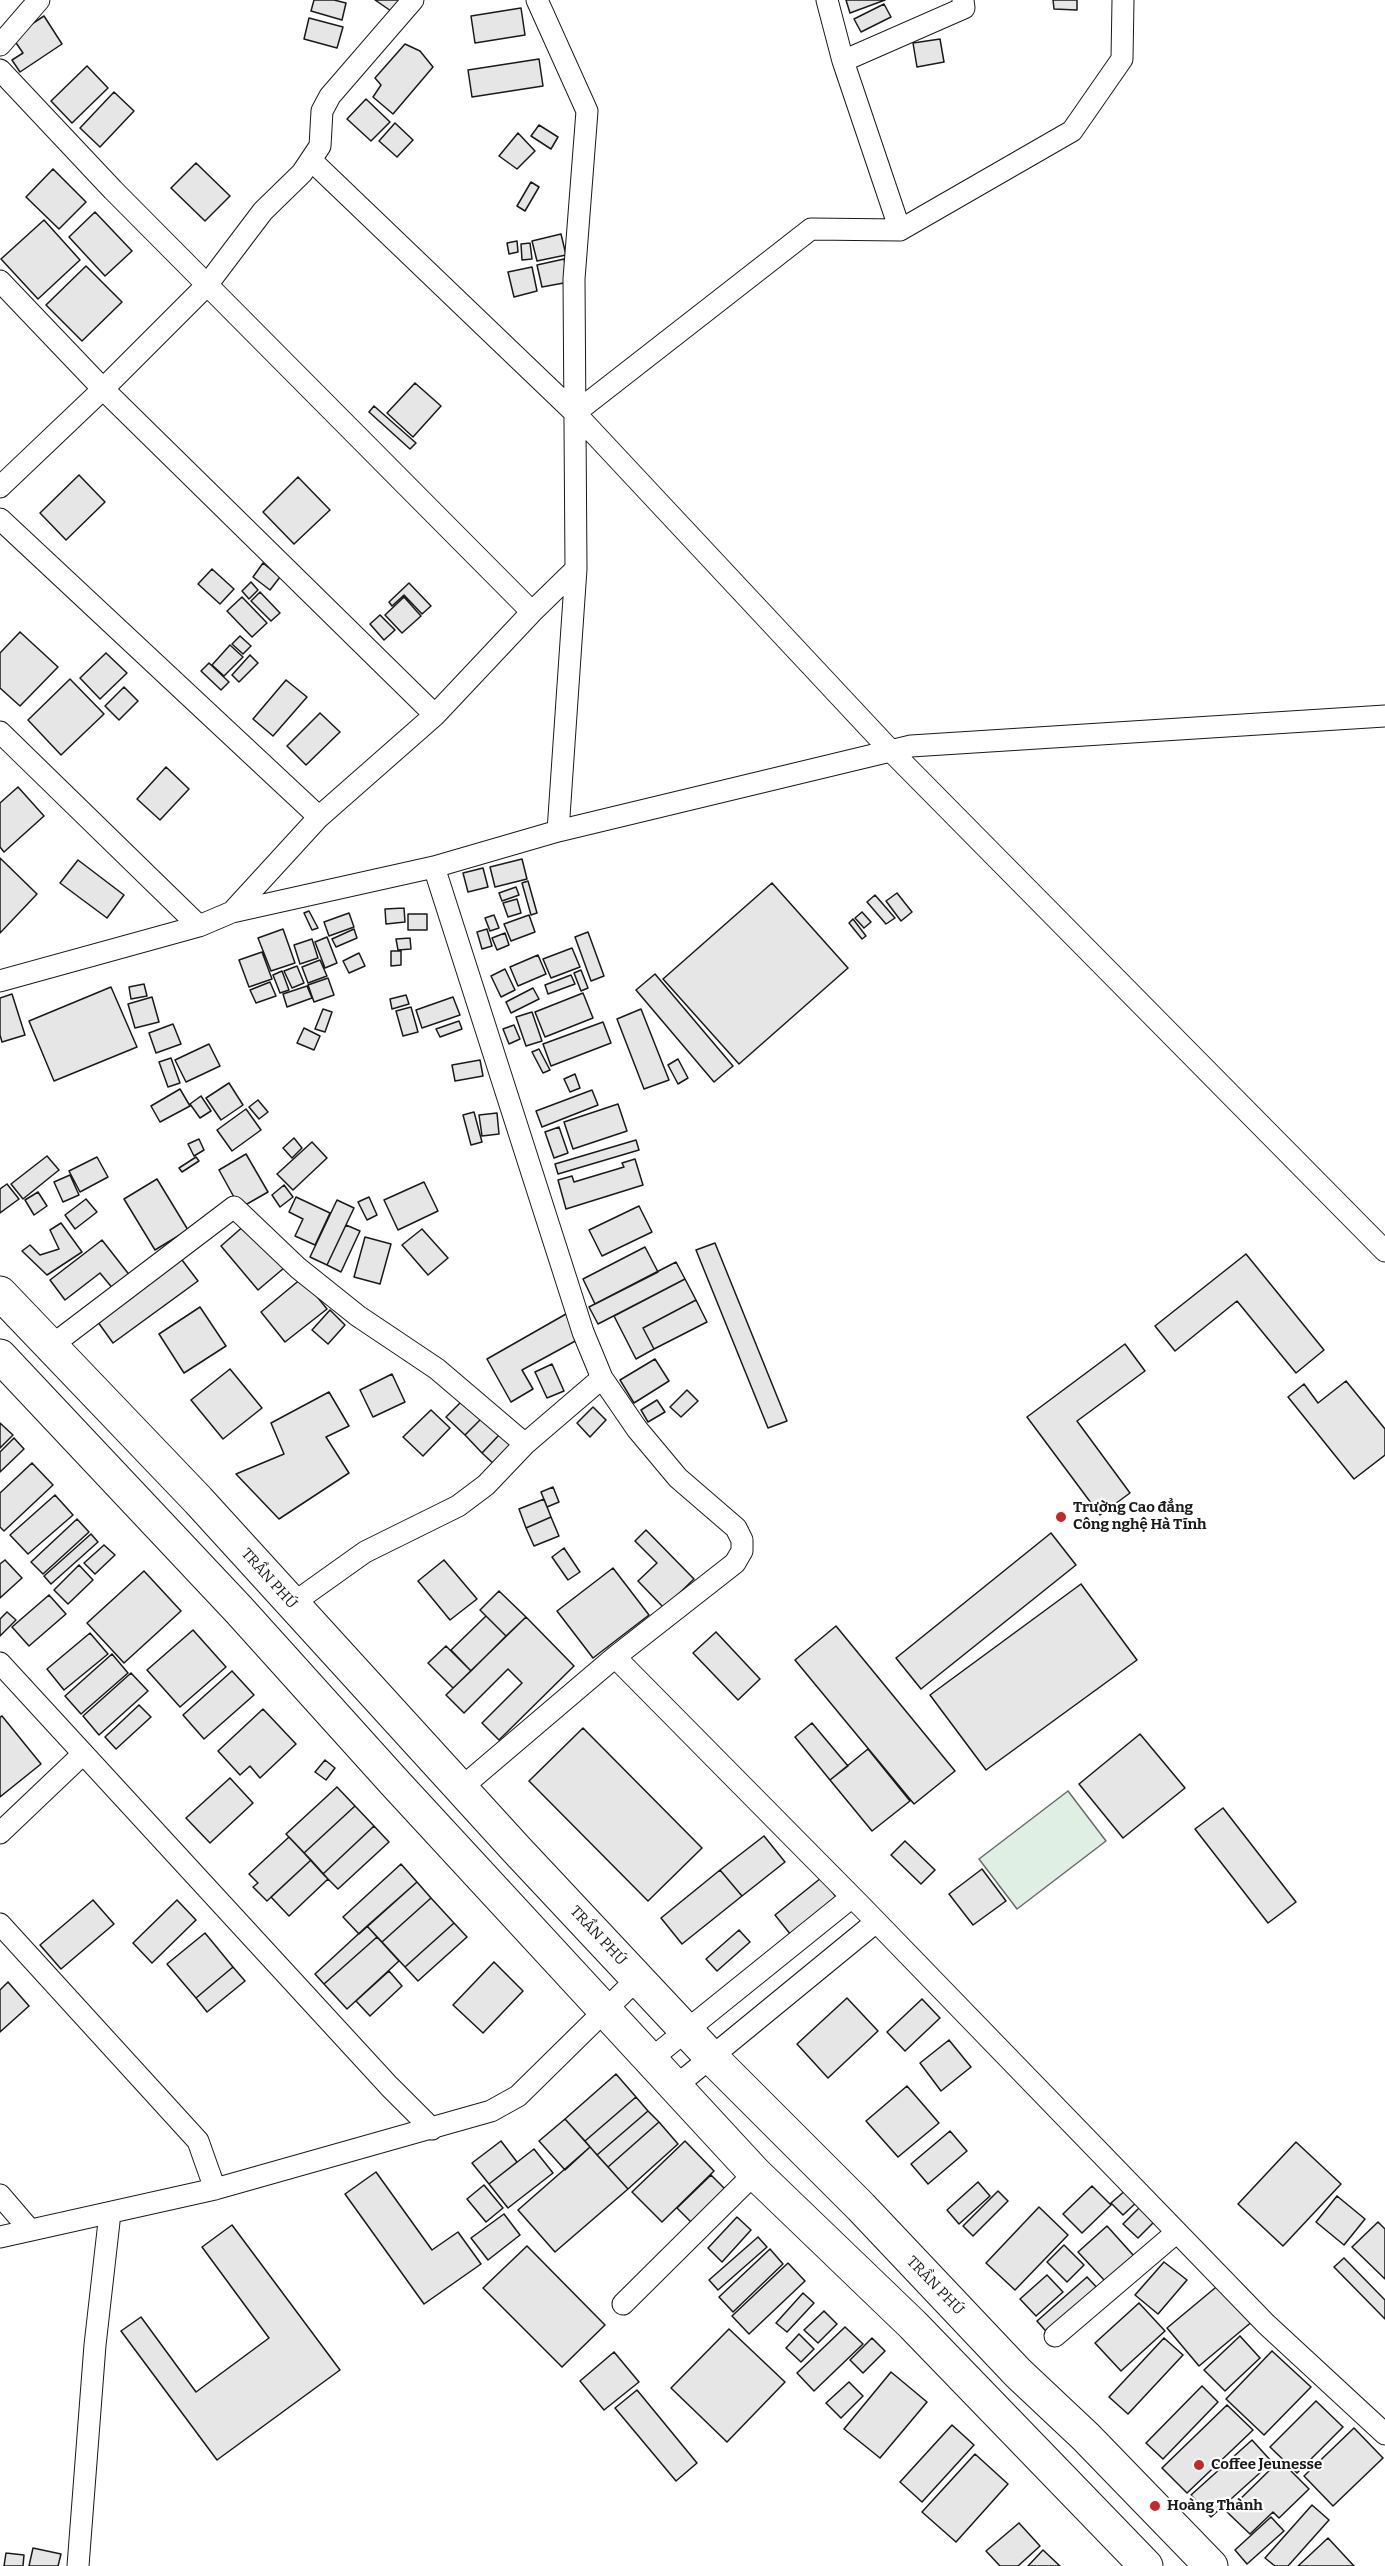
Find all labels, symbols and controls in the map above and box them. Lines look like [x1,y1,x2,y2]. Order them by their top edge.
place label: Trường Cao đẳng Công nghệ Hà Tĩnh [1073,1499,1207,1534]
marker: Trường Cao đẳng Công nghệ Hà Tĩnh [1054,1510,1068,1524]
street label: TRẦN PHÚ [237,1545,301,1613]
street label: TRẦN PHÚ [566,1903,630,1969]
street label: TRẦN PHÚ [903,2253,967,2319]
place label: Coffee Jeunesse [1211,2456,1322,2474]
marker: Coffee Jeunesse [1192,2458,1206,2472]
place label: Hoàng Thành [1167,2497,1263,2515]
marker: Hoàng Thành [1148,2499,1162,2513]

